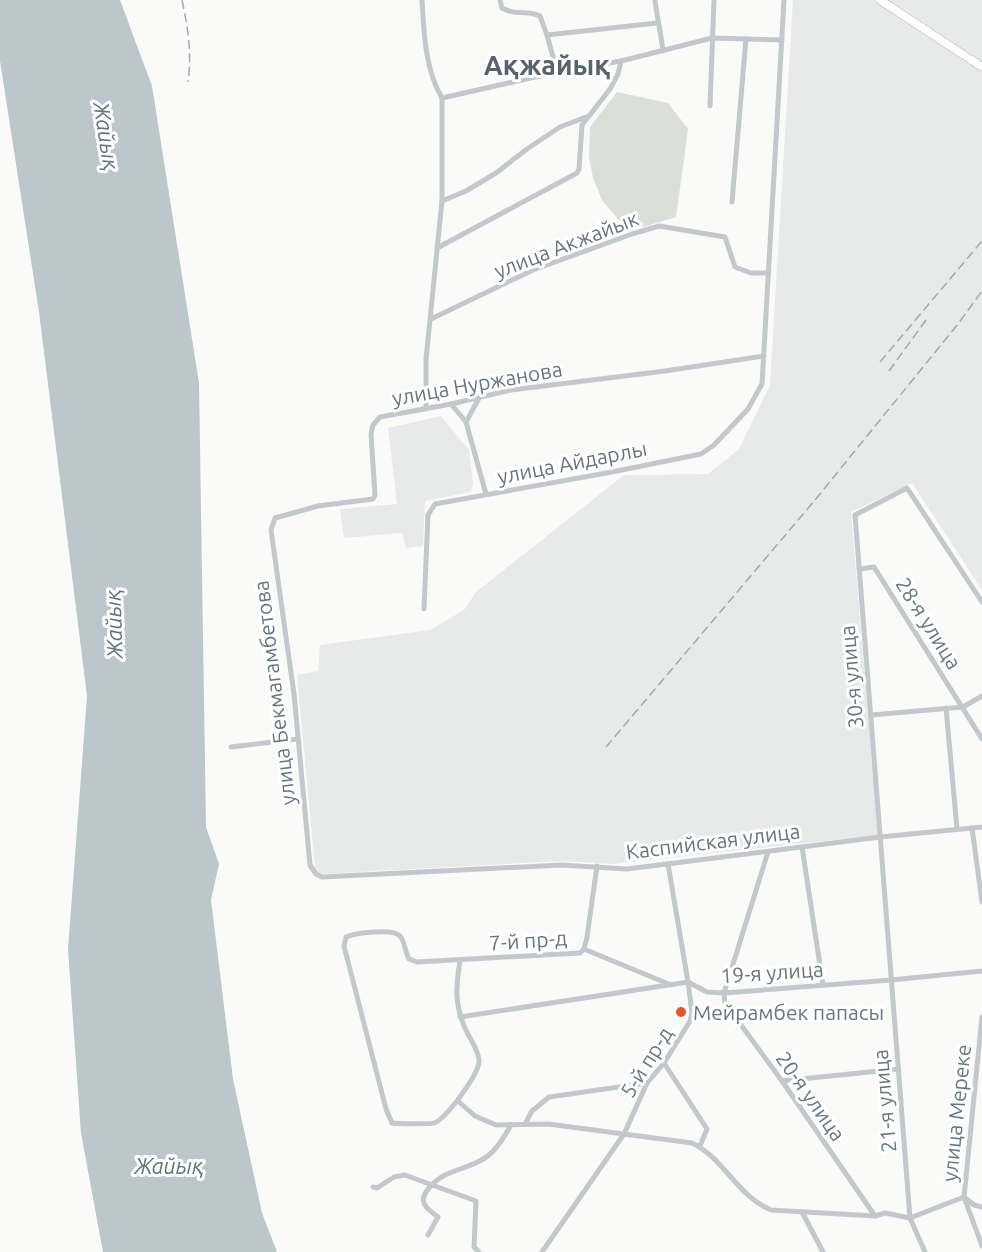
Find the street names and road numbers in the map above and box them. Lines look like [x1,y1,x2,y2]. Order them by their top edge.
street label: улица Акжайык [491,205,642,283]
street label: улица Нуржанова [390,356,564,410]
street label: улица Айдарлы [495,436,649,488]
street label: 28-я улица [891,573,967,673]
street label: улица Бекмагамбетова [248,579,300,807]
street label: 30-я улица [835,624,867,730]
street label: Каспийская улица [625,818,801,864]
street label: 7-й пр-д [488,925,568,955]
street label: 19-я улица [720,956,824,988]
street label: 5-й пр-д [615,1022,677,1102]
street label: улица Мереке [937,1043,975,1183]
street label: 20-я улица [772,1047,850,1145]
street label: 21-я улица [868,1048,900,1154]

